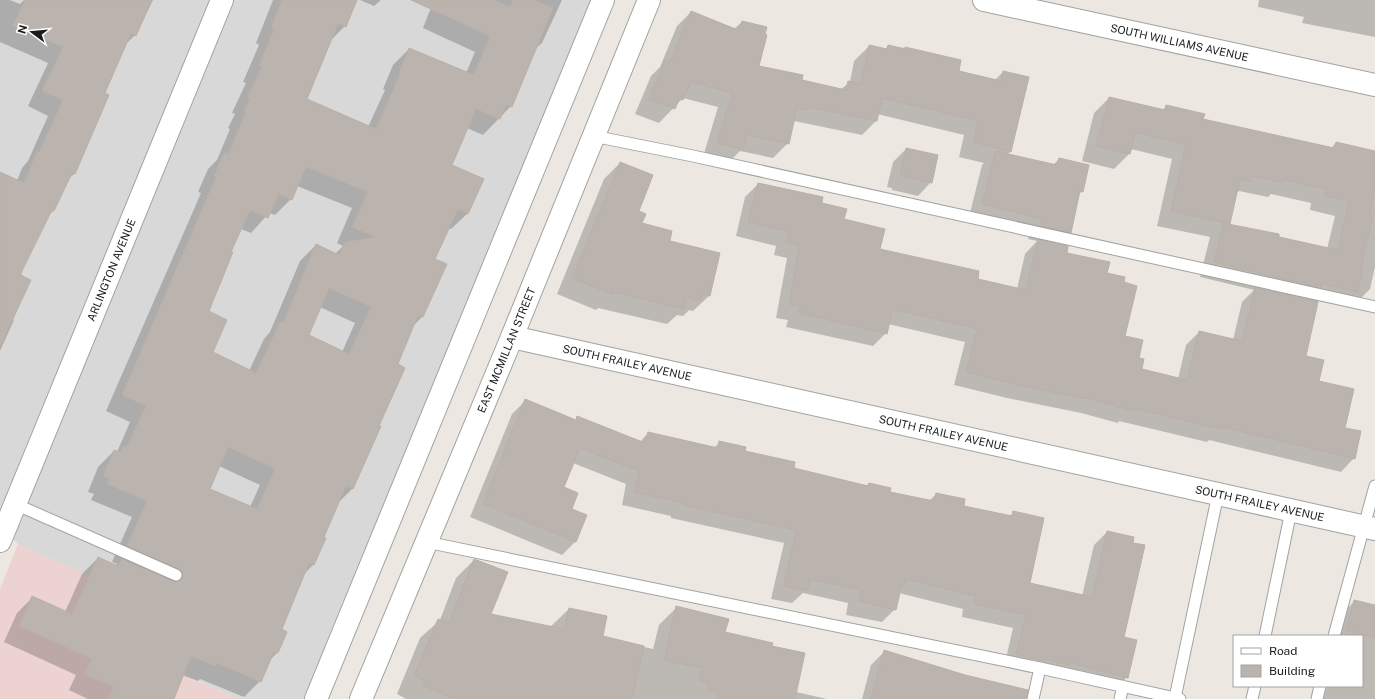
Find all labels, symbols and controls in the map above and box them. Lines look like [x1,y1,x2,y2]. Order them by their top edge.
north arrow [12,12,52,52]
street label: SOUTH WILLIAMS AVENUE [1109,22,1250,63]
text: N [15,23,29,35]
street label: ARLINGTON AVENUE [85,217,138,323]
street label: EAST MCMILLAN STREET [475,285,538,414]
street label: SOUTH FRAILEY AVENUE [562,342,693,383]
street label: SOUTH FRAILEY AVENUE [878,413,1009,453]
street label: SOUTH FRAILEY AVENUE [1194,483,1326,524]
legend [1233,635,1363,687]
text: Road [1269,644,1297,658]
text: Building [1269,664,1315,678]

